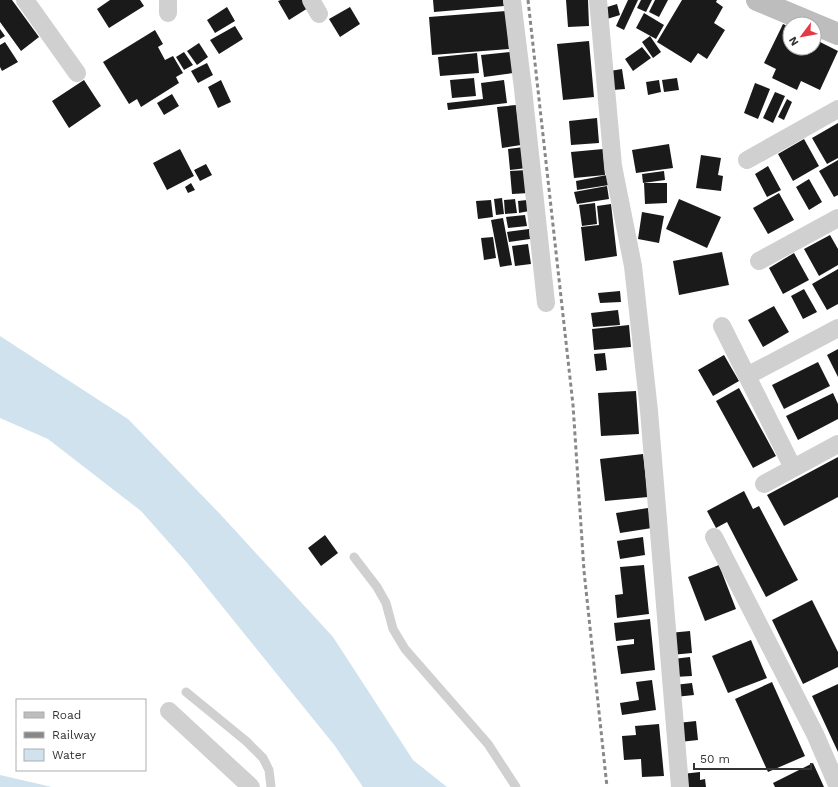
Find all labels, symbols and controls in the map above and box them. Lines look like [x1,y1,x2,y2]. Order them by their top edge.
north arrow [782,16,822,56]
text: N [786,34,802,48]
legend [16,699,146,771]
text: Road [52,708,81,722]
text: Railway [52,728,97,742]
scale bar [694,745,811,771]
text: Water [52,748,87,762]
text: 50 m [700,752,730,766]

